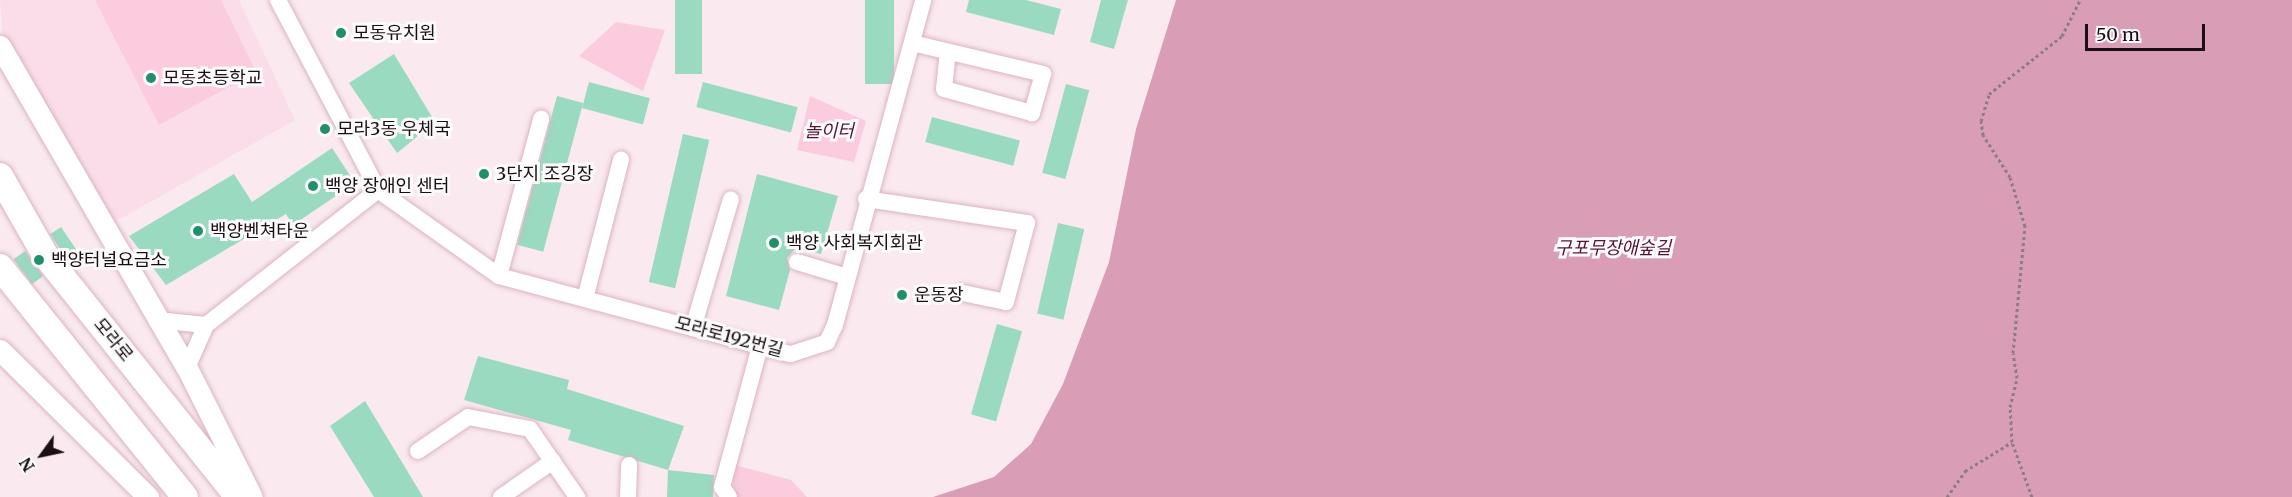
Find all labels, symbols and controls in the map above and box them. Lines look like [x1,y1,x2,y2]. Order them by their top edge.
scale bar [2088,12,2208,50]
place label: 모동유치원 [353,22,436,44]
text: 50 m [2096,23,2140,46]
marker: 모동유치원 [334,26,348,40]
place label: 모동초등학교 [163,67,262,89]
marker: 모동초등학교 [144,71,158,85]
place label: 모라3동 우체국 [337,118,451,140]
park label: 놀이터 [804,120,854,142]
marker: 모라3동 우체국 [318,122,332,136]
place label: 3단지 조깅장 [496,163,593,185]
marker: 3단지 조깅장 [477,167,491,181]
place label: 백양 장애인 센터 [325,175,449,197]
marker: 백양 장애인 센터 [306,179,320,193]
place label: 백양벤쳐타운 [210,220,309,242]
marker: 백양벤쳐타운 [191,224,205,238]
place label: 백양 사회복지회관 [786,232,923,254]
marker: 백양 사회복지회관 [767,236,781,250]
park label: 구포무장애숲길 [1555,237,1671,259]
place label: 백양터널요금소 [51,249,167,271]
marker: 백양터널요금소 [32,253,46,267]
place label: 운동장 [914,284,964,306]
marker: 운동장 [895,288,909,302]
street label: 모라로192번길 [673,312,785,362]
street label: 모라로 [89,314,137,366]
north arrow [12,425,72,485]
text: N [15,454,39,476]

